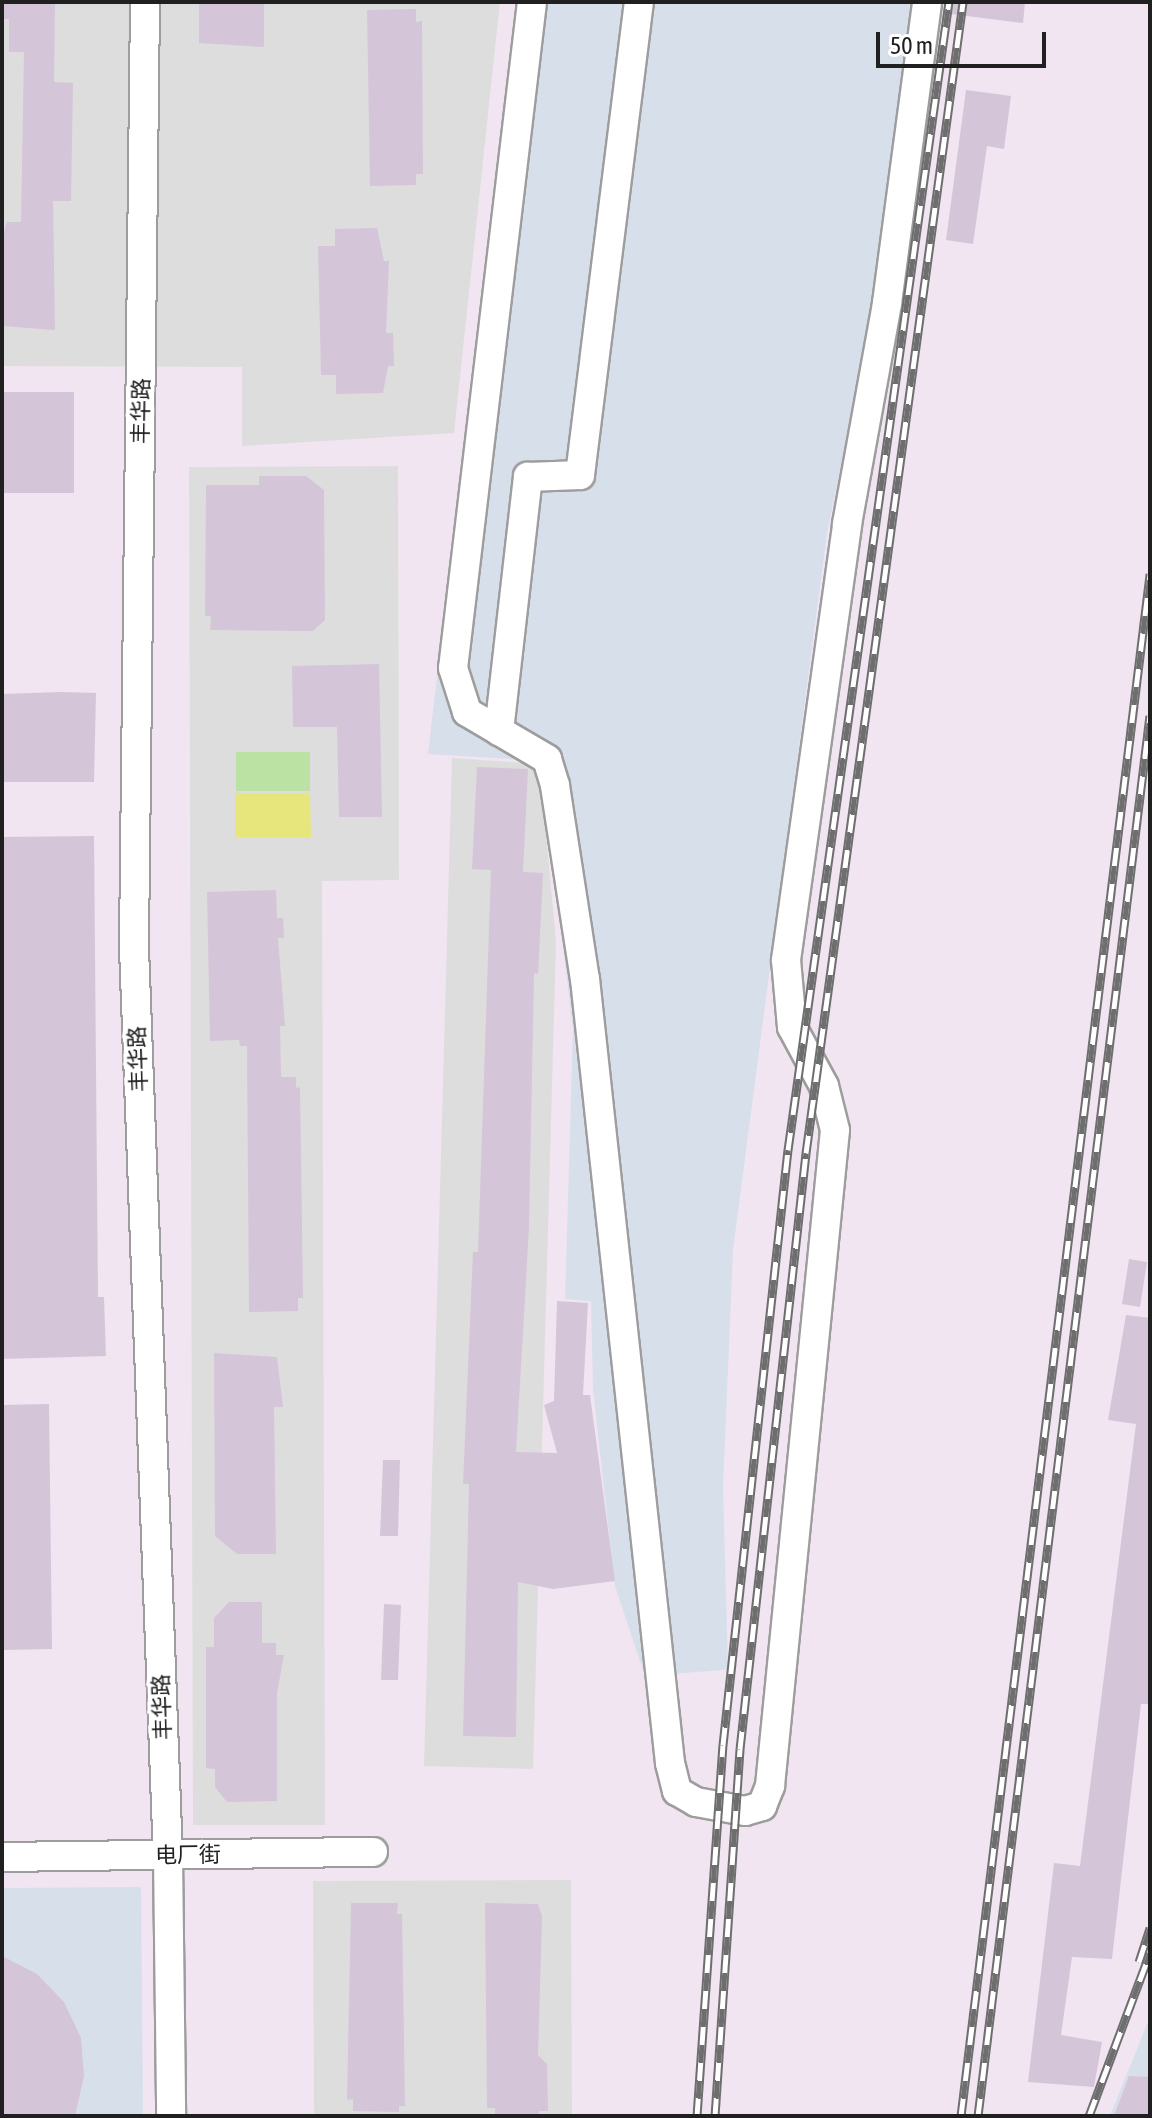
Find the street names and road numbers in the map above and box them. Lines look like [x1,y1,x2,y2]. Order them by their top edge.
street label: 丰华路 [127,378,155,444]
street label: 丰华路 [124,1026,152,1092]
street label: 丰华路 [148,1674,176,1740]
street label: 电厂街 [155,1841,221,1869]

